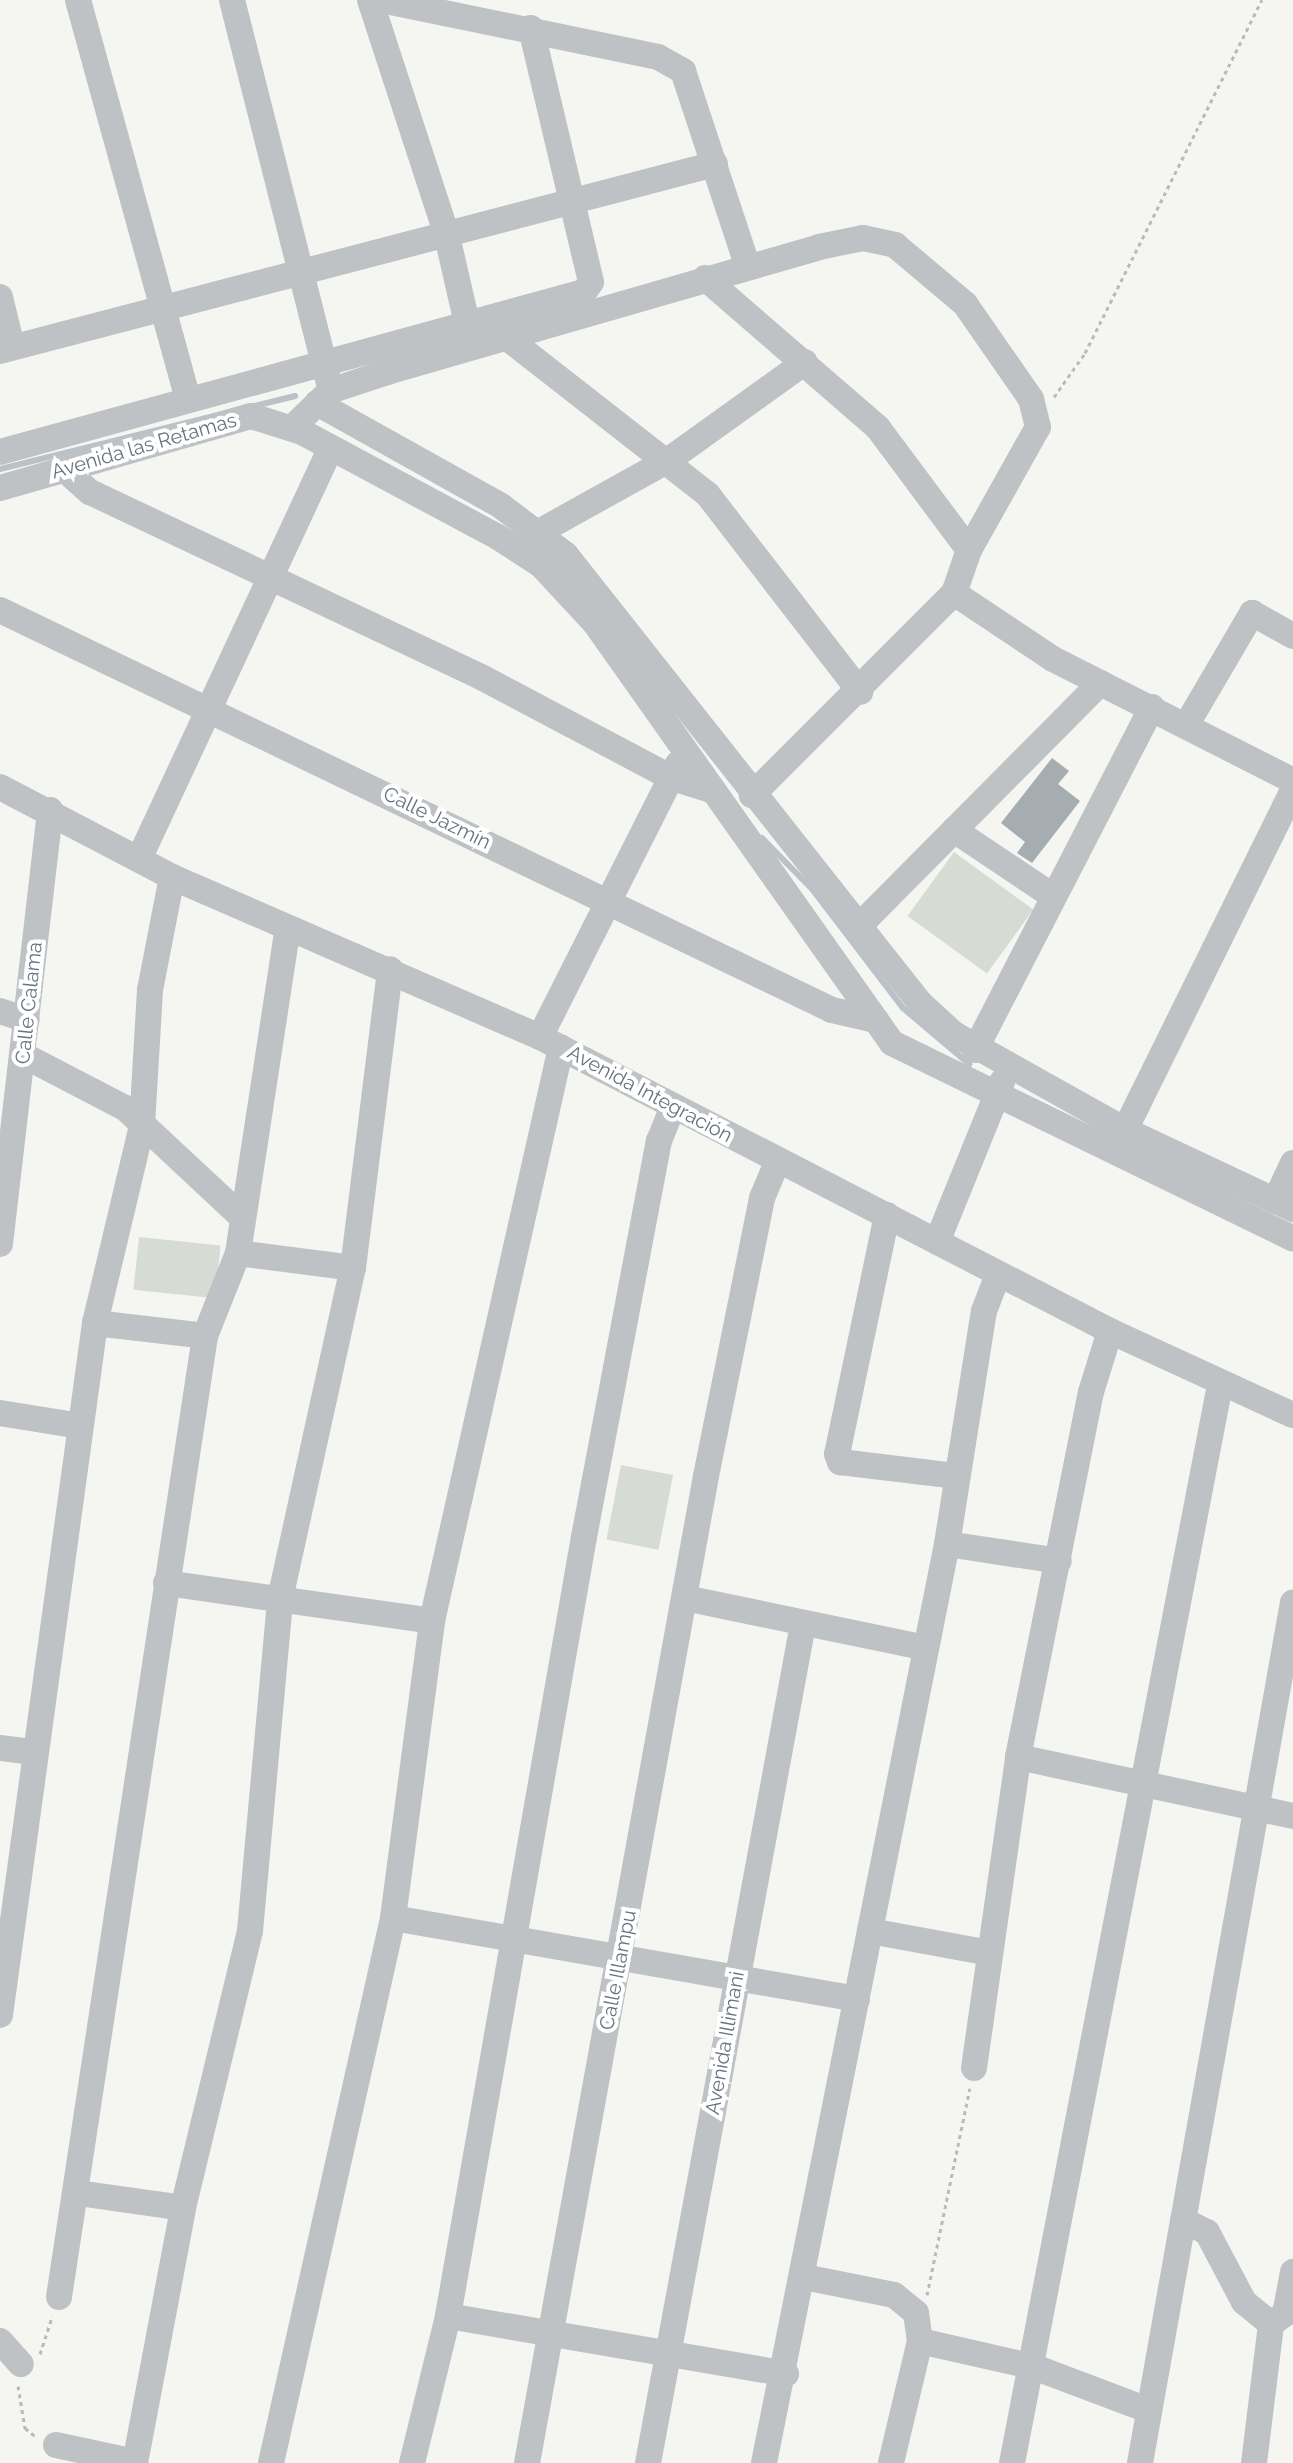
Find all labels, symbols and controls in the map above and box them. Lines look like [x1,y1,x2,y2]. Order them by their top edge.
street label: Avenida las Retamas [49,408,239,484]
street label: Calle Jazmín [379,782,495,854]
street label: Calle Calama [11,941,47,1065]
street label: Avenida Integración [563,1040,737,1148]
street label: Calle Illampu [595,1908,641,2032]
street label: Avenida Illimani [701,1970,749,2116]

